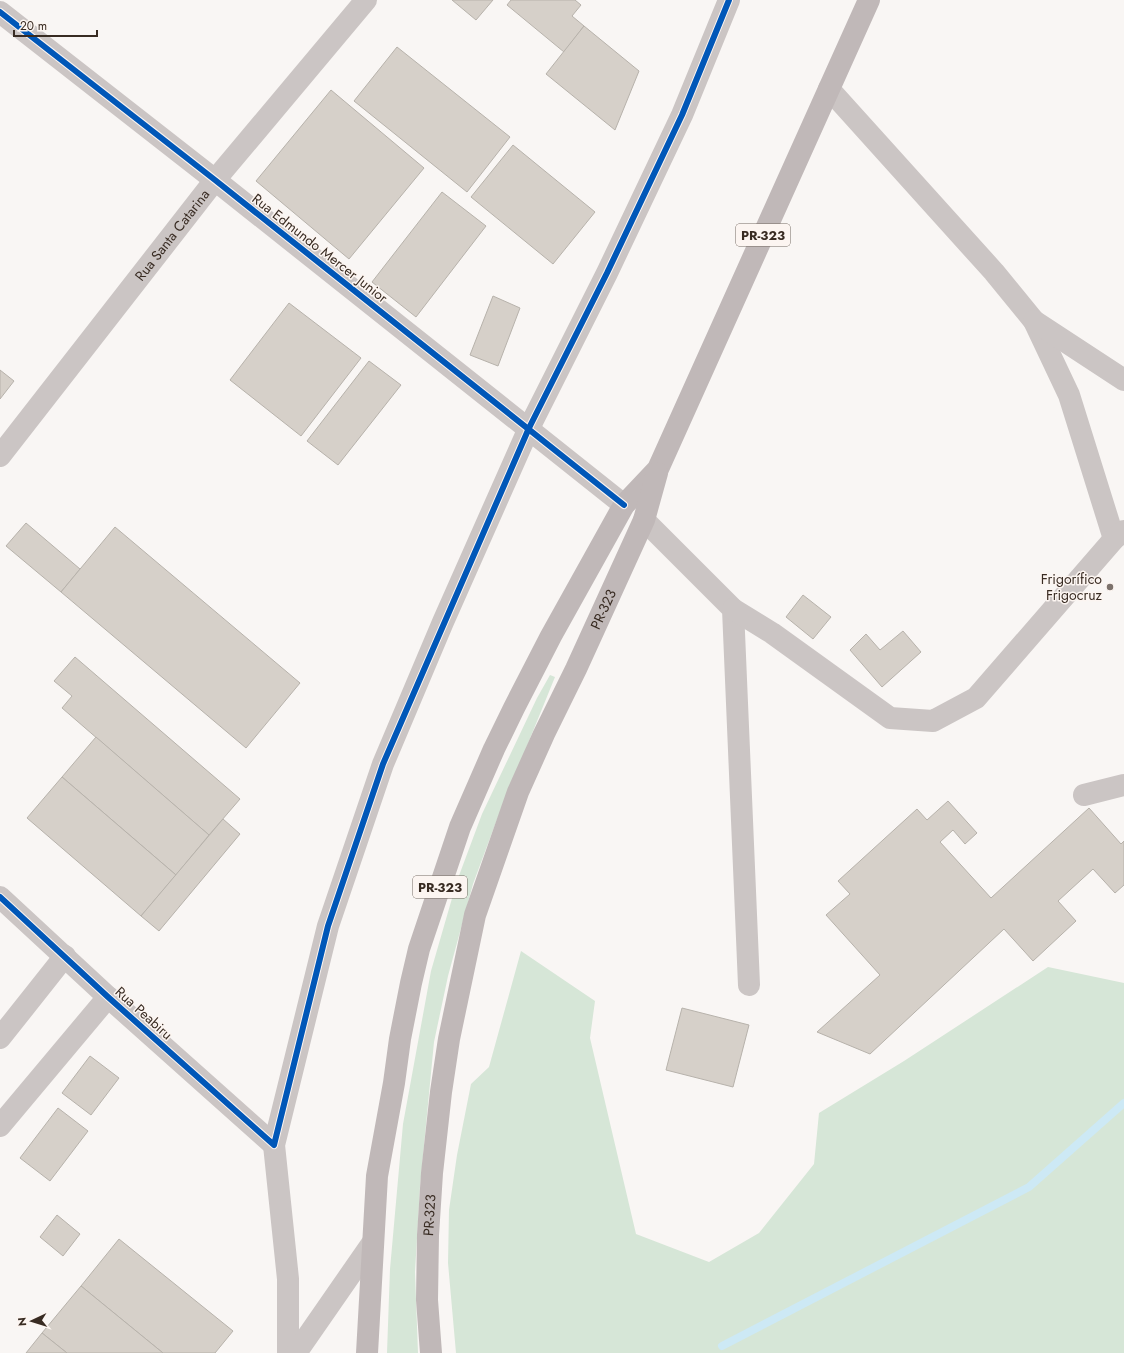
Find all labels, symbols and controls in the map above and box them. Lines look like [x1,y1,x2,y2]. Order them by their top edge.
scale bar [14,12,97,38]
text: 20 m [20,17,47,35]
street label: Rua Santa Catarina [130,185,214,285]
street label: Rua Edmundo Mercer Junior [248,189,392,308]
road number: PR-323 [736,224,790,246]
place label: Frigorífico Frigocruz [1041,569,1103,605]
marker: Frigorífico Frigocruz [1105,582,1115,592]
street label: PR-323 [585,586,621,632]
road number: PR-323 [413,876,467,898]
street label: Rua Peabiru [111,982,177,1044]
street label: PR-323 [418,1193,441,1237]
north arrow [12,1301,52,1341]
text: N [14,1317,30,1327]

